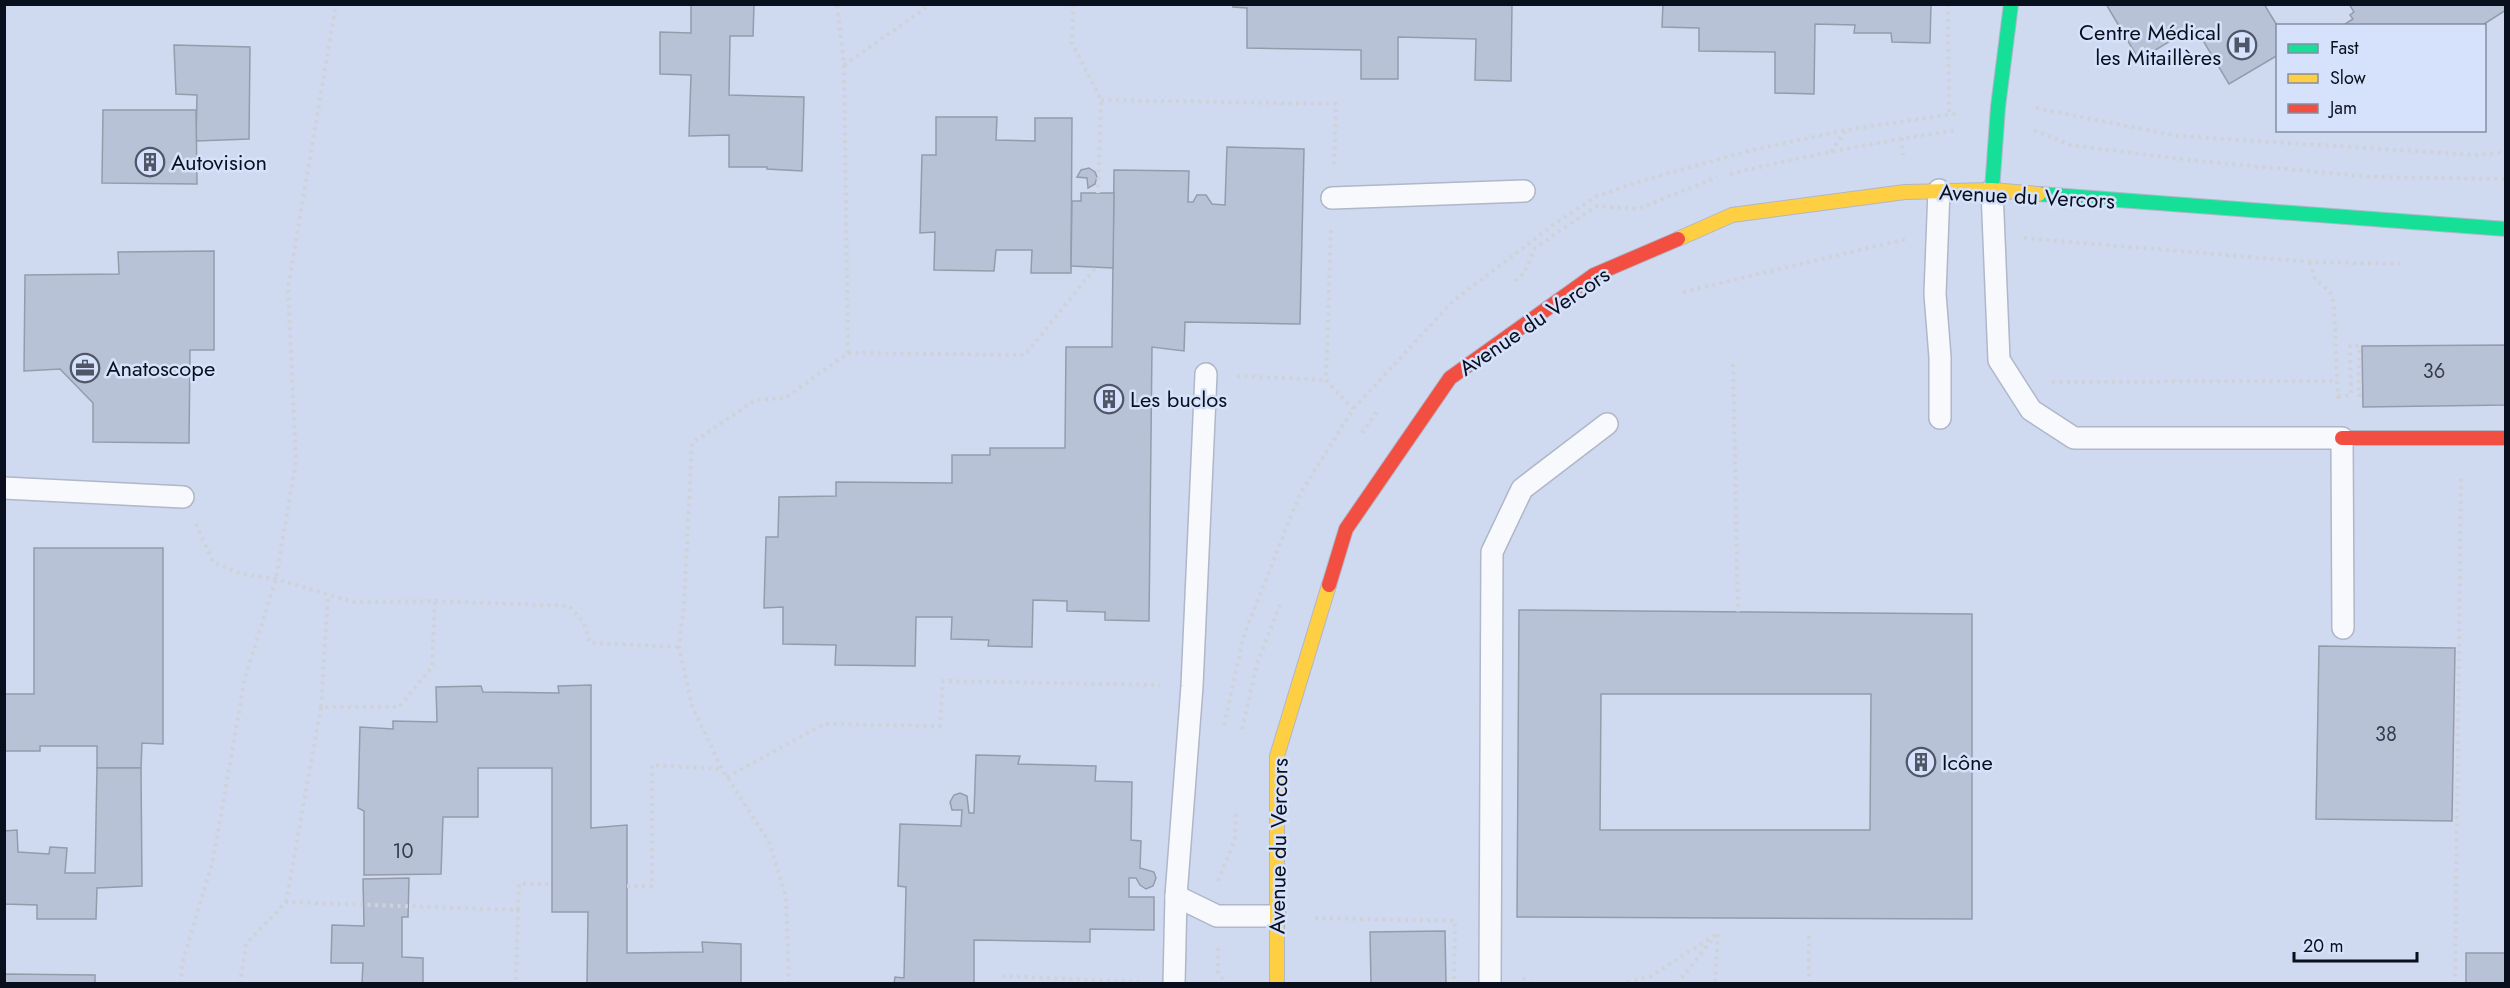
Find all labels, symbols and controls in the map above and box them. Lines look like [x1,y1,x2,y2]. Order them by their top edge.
place label: Centre Médical les Mitaillères [2079,16,2221,73]
legend [2276,24,2486,132]
hospital icon: Centre Médical les Mitaillères [2226,29,2258,61]
text: Fast [2330,35,2359,61]
text: Slow [2330,65,2367,91]
text: Jam [2328,95,2357,121]
building icon: Autovision [134,146,166,178]
place label: Autovision [171,146,267,178]
street label: Avenue du Vercors [1938,175,2116,217]
street label: Avenue du Vercors [1452,258,1616,383]
office icon: Anatoscope [69,352,101,384]
place label: Anatoscope [106,352,215,384]
house number: 36 [2423,357,2445,386]
building icon: Les buclos [1093,383,1125,415]
place label: Les buclos [1130,383,1227,415]
house number: 38 [2375,720,2397,749]
building icon: Icône [1905,746,1937,778]
place label: Icône [1942,746,1993,778]
street label: Avenue du Vercors [1260,758,1296,934]
house number: 10 [393,837,414,866]
scale bar [2294,925,2417,963]
text: 20 m [2303,933,2343,959]

